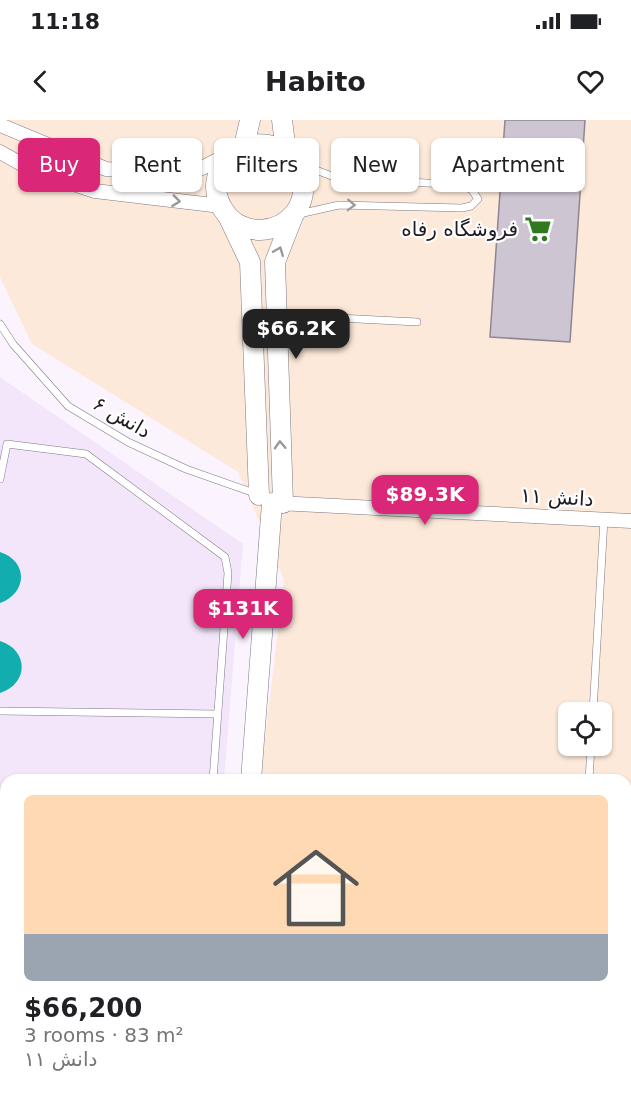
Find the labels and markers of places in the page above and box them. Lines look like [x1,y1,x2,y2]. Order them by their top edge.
supermarket icon: فروشگاه رفاه [523,214,553,244]
place label: فروشگاه رفاه [401,217,518,241]
pin: $66.2K [247,309,345,360]
pin: $89.3K [376,475,474,526]
pin: $131K [201,589,285,640]

